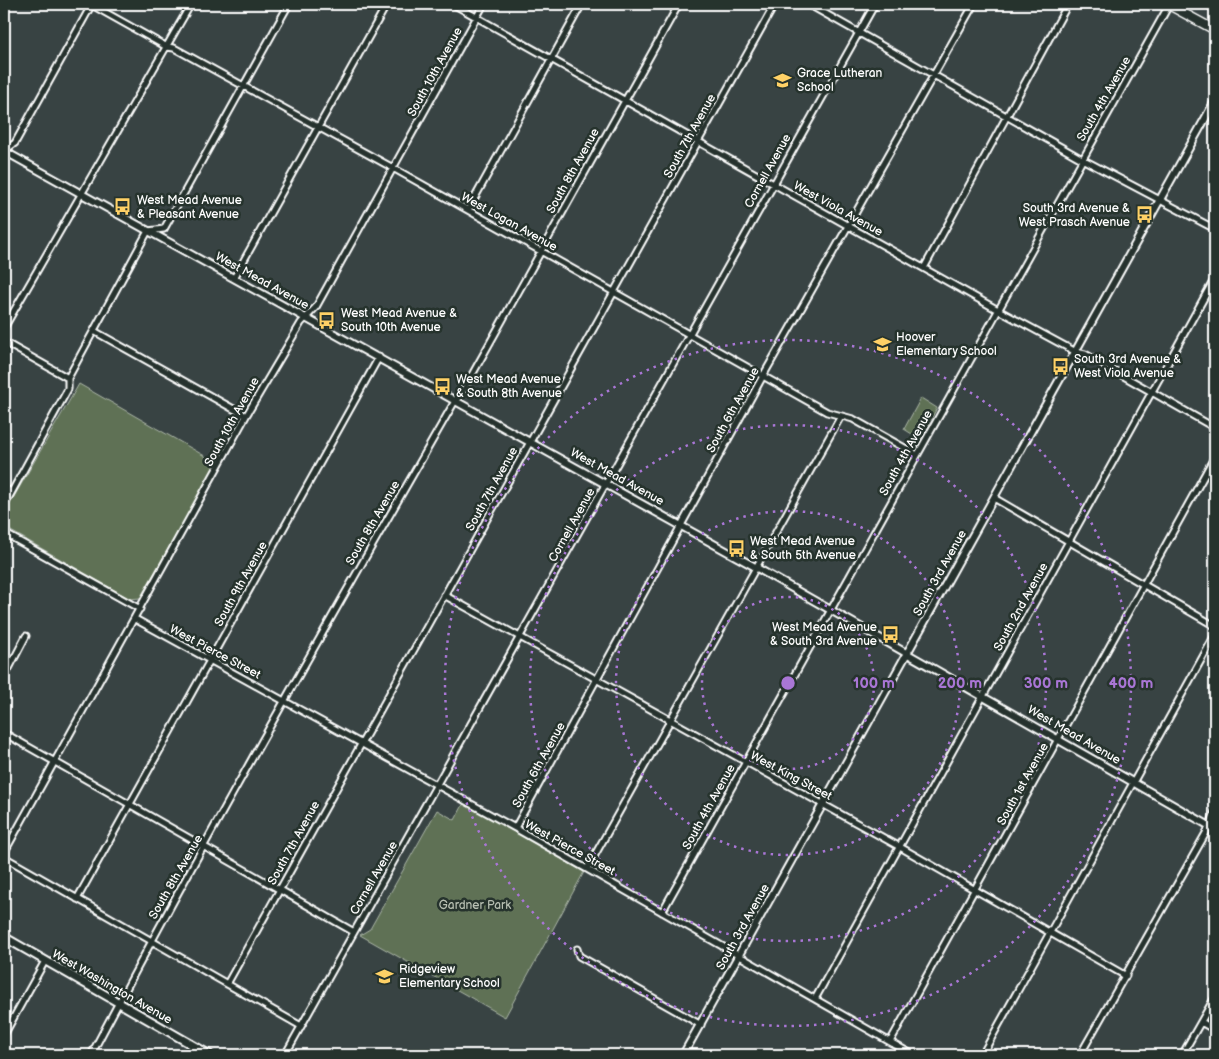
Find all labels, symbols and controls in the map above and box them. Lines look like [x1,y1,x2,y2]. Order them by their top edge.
street label: South 10th Avenue [404,25,466,119]
street label: South 4th Avenue [1074,54,1134,144]
place label: Grace Lutheran School [797,66,883,95]
school or university icon: Grace Lutheran School [773,70,793,90]
street label: South 7th Avenue [661,91,719,181]
street label: South 8th Avenue [543,126,603,216]
street label: Cornell Avenue [741,131,795,211]
street label: West Viola Avenue [791,178,885,240]
street label: West Logan Avenue [458,189,560,255]
place label: West Mead Avenue & Pleasant Avenue [137,193,242,222]
bus stop icon: West Mead Avenue & Pleasant Avenue [113,197,133,217]
place label: South 3rd Avenue & West Prasch Avenue [1019,201,1130,230]
bus stop icon: South 3rd Avenue & West Prasch Avenue [1134,205,1154,225]
street label: West Mead Avenue [212,249,312,313]
place label: West Mead Avenue & South 10th Avenue [341,306,457,335]
bus stop icon: West Mead Avenue & South 10th Avenue [317,310,337,330]
place label: Hoover Elementary School [896,330,997,359]
school or university icon: Hoover Elementary School [872,334,892,354]
place label: South 3rd Avenue & West Viola Avenue [1074,352,1181,381]
bus stop icon: South 3rd Avenue & West Viola Avenue [1050,356,1070,376]
street label: South 6th Avenue [703,365,763,455]
place label: West Mead Avenue & South 8th Avenue [456,372,562,401]
street label: South 10th Avenue [201,375,263,469]
bus stop icon: West Mead Avenue & South 8th Avenue [432,376,452,396]
street label: South 4th Avenue [876,408,936,498]
street label: South 7th Avenue [463,444,521,534]
street label: West Mead Avenue [567,445,667,509]
street label: South 8th Avenue [343,478,403,568]
street label: Cornell Avenue [545,485,599,565]
street label: South 3rd Avenue [910,527,970,619]
place label: West Mead Avenue & South 5th Avenue [750,534,856,563]
bus stop icon: West Mead Avenue & South 5th Avenue [726,538,746,558]
street label: South 9th Avenue [211,539,271,629]
street label: South 2nd Avenue [991,560,1051,654]
place label: West Mead Avenue & South 3rd Avenue [770,620,877,649]
street label: West Pierce Street [167,622,263,683]
bus stop icon: West Mead Avenue & South 3rd Avenue [881,624,901,644]
centre of rings [779,674,797,692]
text: 100 m [853,674,895,693]
text: 200 m [938,674,982,693]
text: 300 m [1024,674,1068,693]
text: 400 m [1109,674,1153,693]
street label: West Mead Avenue [1025,702,1123,768]
street label: South 6th Avenue [509,720,569,810]
street label: South 1st Avenue [994,740,1052,828]
street label: West King Street [748,748,835,804]
street label: South 4th Avenue [679,762,739,852]
street label: South 7th Avenue [265,798,323,888]
street label: West Pierce Street [522,817,618,879]
street label: South 8th Avenue [146,832,206,922]
street label: Cornell Avenue [347,839,401,917]
street label: South 3rd Avenue [713,881,773,973]
park label: Gardner Park [439,898,511,913]
street label: West Washington Avenue [49,946,175,1028]
place label: Ridgeview Elementary School [399,962,500,991]
school or university icon: Ridgeview Elementary School [375,966,395,986]

